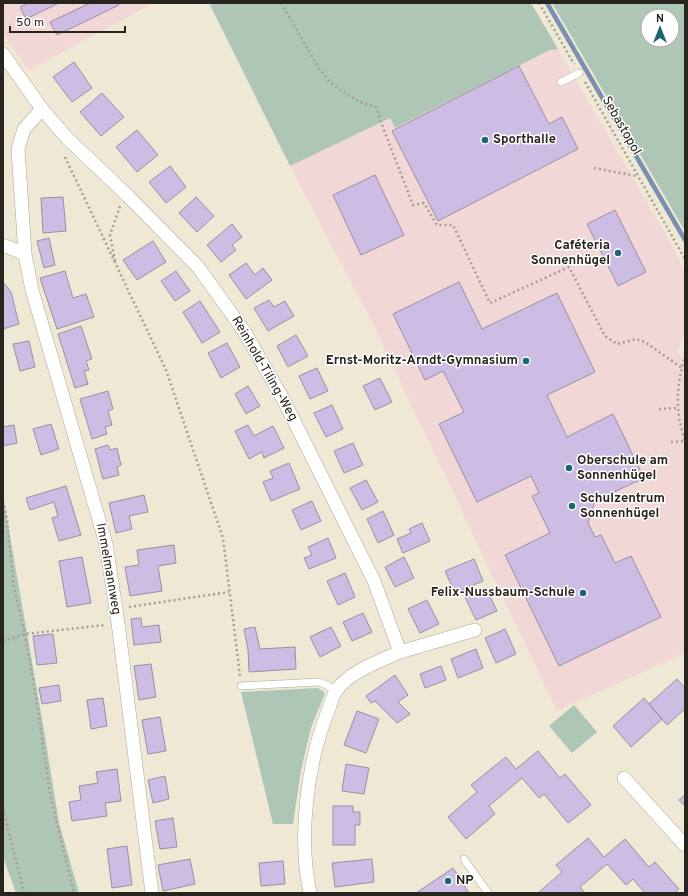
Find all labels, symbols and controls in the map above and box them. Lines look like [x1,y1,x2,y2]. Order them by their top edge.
scale bar [10,8,125,34]
north arrow [640,8,680,48]
text: N [656,12,664,26]
text: 50 m [16,15,44,31]
street label: Sebastopol [598,94,644,158]
place label: Sporthalle [493,132,556,148]
marker: Sporthalle [480,135,490,145]
place label: Caféteria Sonnenhügel [531,238,610,269]
marker: Caféteria Sonnenhügel [613,248,623,258]
street label: Reinhold-Tiling-Weg [227,314,301,424]
place label: Ernst-Moritz-Arndt-Gymnasium [326,353,518,369]
marker: Ernst-Moritz-Arndt-Gymnasium [521,356,531,366]
place label: Oberschule am Sonnenhügel [577,453,668,484]
marker: Oberschule am Sonnenhügel [564,463,574,473]
place label: Schulzentrum Sonnenhügel [580,491,665,522]
marker: Schulzentrum Sonnenhügel [567,501,577,511]
street label: Immelmannweg [92,522,124,616]
place label: Felix-Nussbaum-Schule [431,585,575,601]
marker: Felix-Nussbaum-Schule [578,588,588,598]
place label: NP [456,873,474,889]
marker: NP [443,876,453,886]

